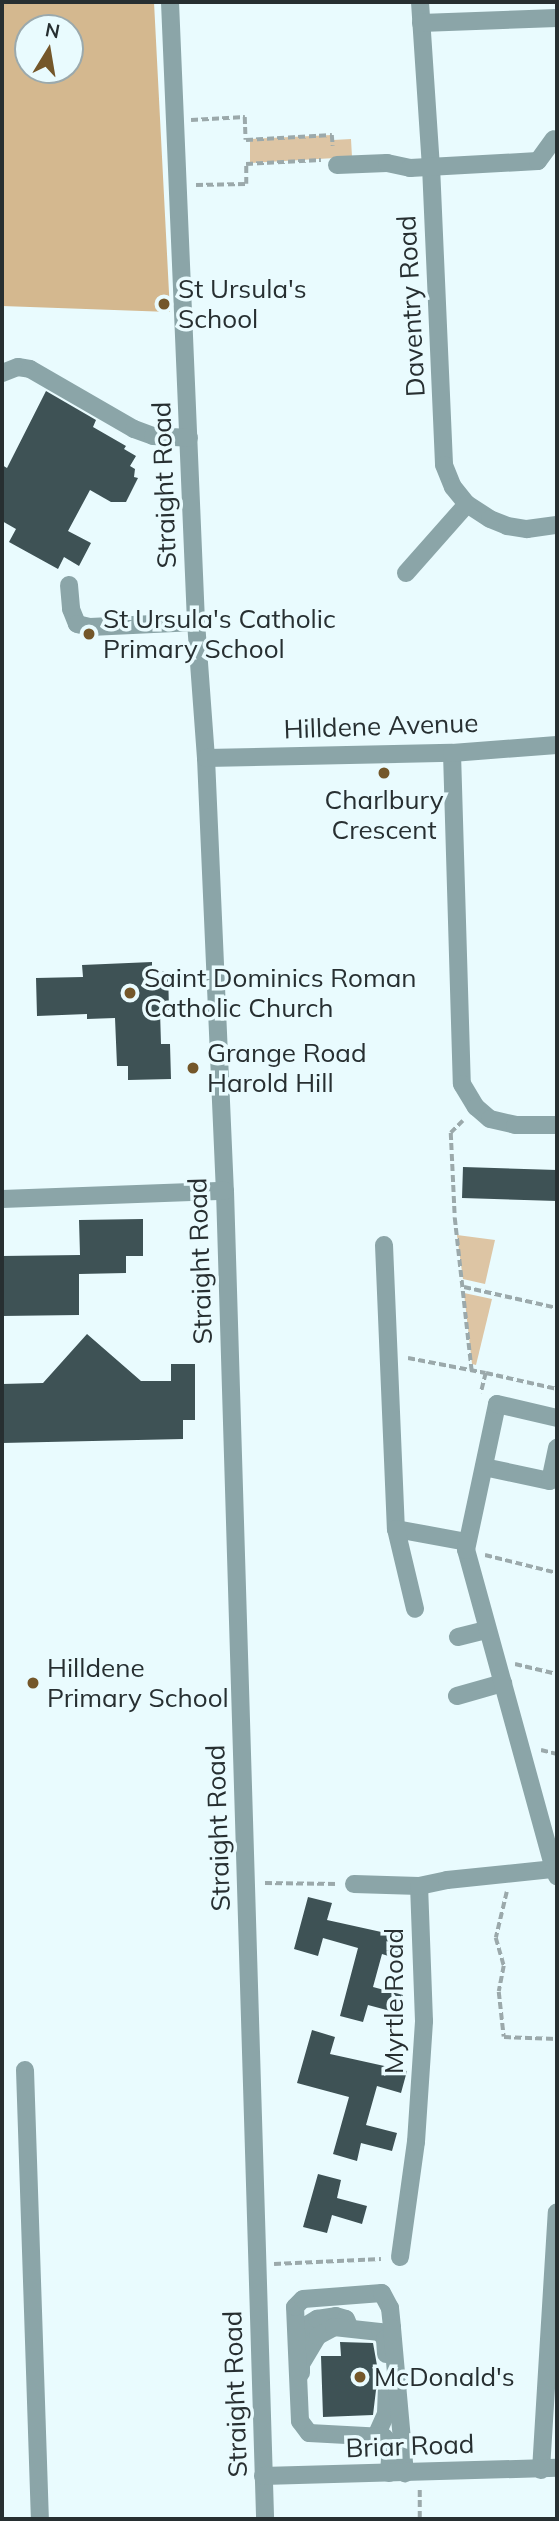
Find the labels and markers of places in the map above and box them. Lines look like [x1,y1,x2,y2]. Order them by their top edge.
place label: St Ursula's School [178,273,307,334]
marker: St Ursula's School [156,296,172,312]
place label: St Ursula's Catholic Primary School [103,603,336,664]
marker: St Ursula's Catholic Primary School [81,626,97,642]
marker: Charlbury Crescent [376,765,392,781]
place label: Charlbury Crescent [325,784,443,846]
place label: Saint Dominics Roman Catholic Church [144,962,417,1024]
marker: Saint Dominics Roman Catholic Church [122,985,138,1001]
place label: Grange Road Harold Hill [207,1037,366,1098]
marker: Grange Road Harold Hill [185,1060,201,1076]
place label: Hilldene Primary School [47,1652,229,1714]
marker: Hilldene Primary School [25,1675,41,1691]
place label: McDonald's [374,2361,515,2393]
marker: McDonald's [352,2369,368,2385]

